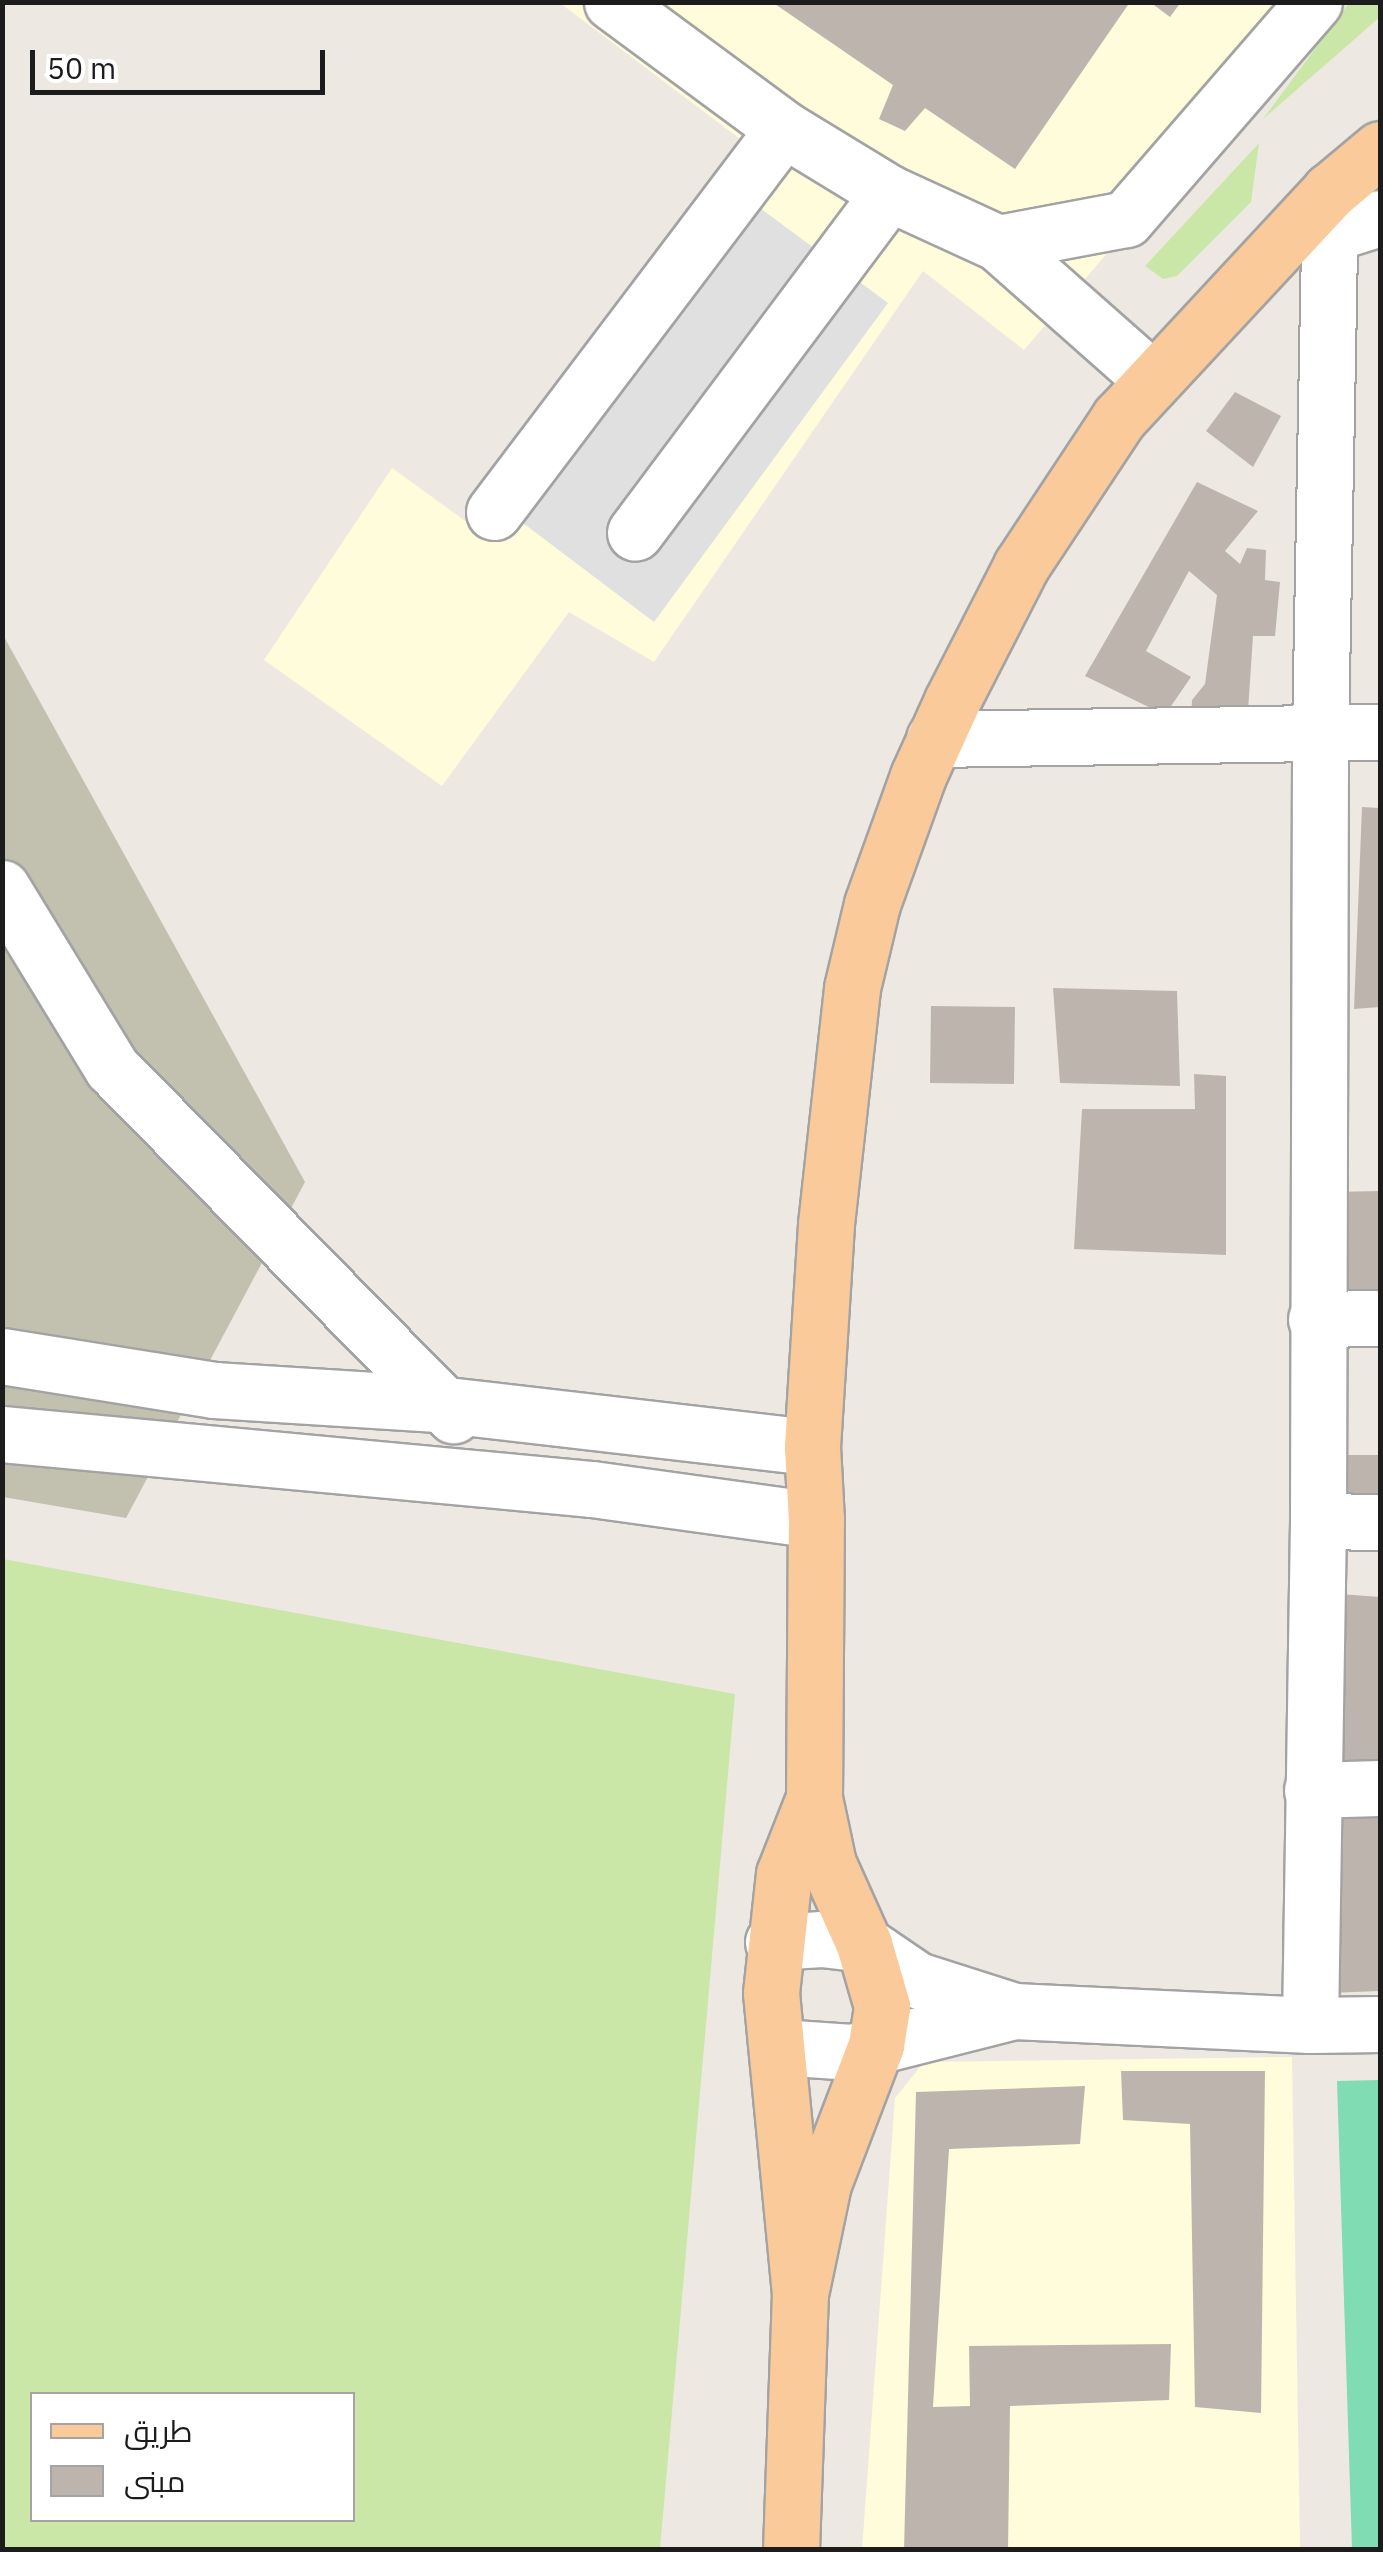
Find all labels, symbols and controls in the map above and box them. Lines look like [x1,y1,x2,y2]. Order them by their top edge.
scale bar [35,30,330,92]
text: 50 m [47,48,116,87]
legend [30,2392,355,2522]
text: طريق [124,2411,193,2450]
text: مبنى [124,2461,185,2500]

